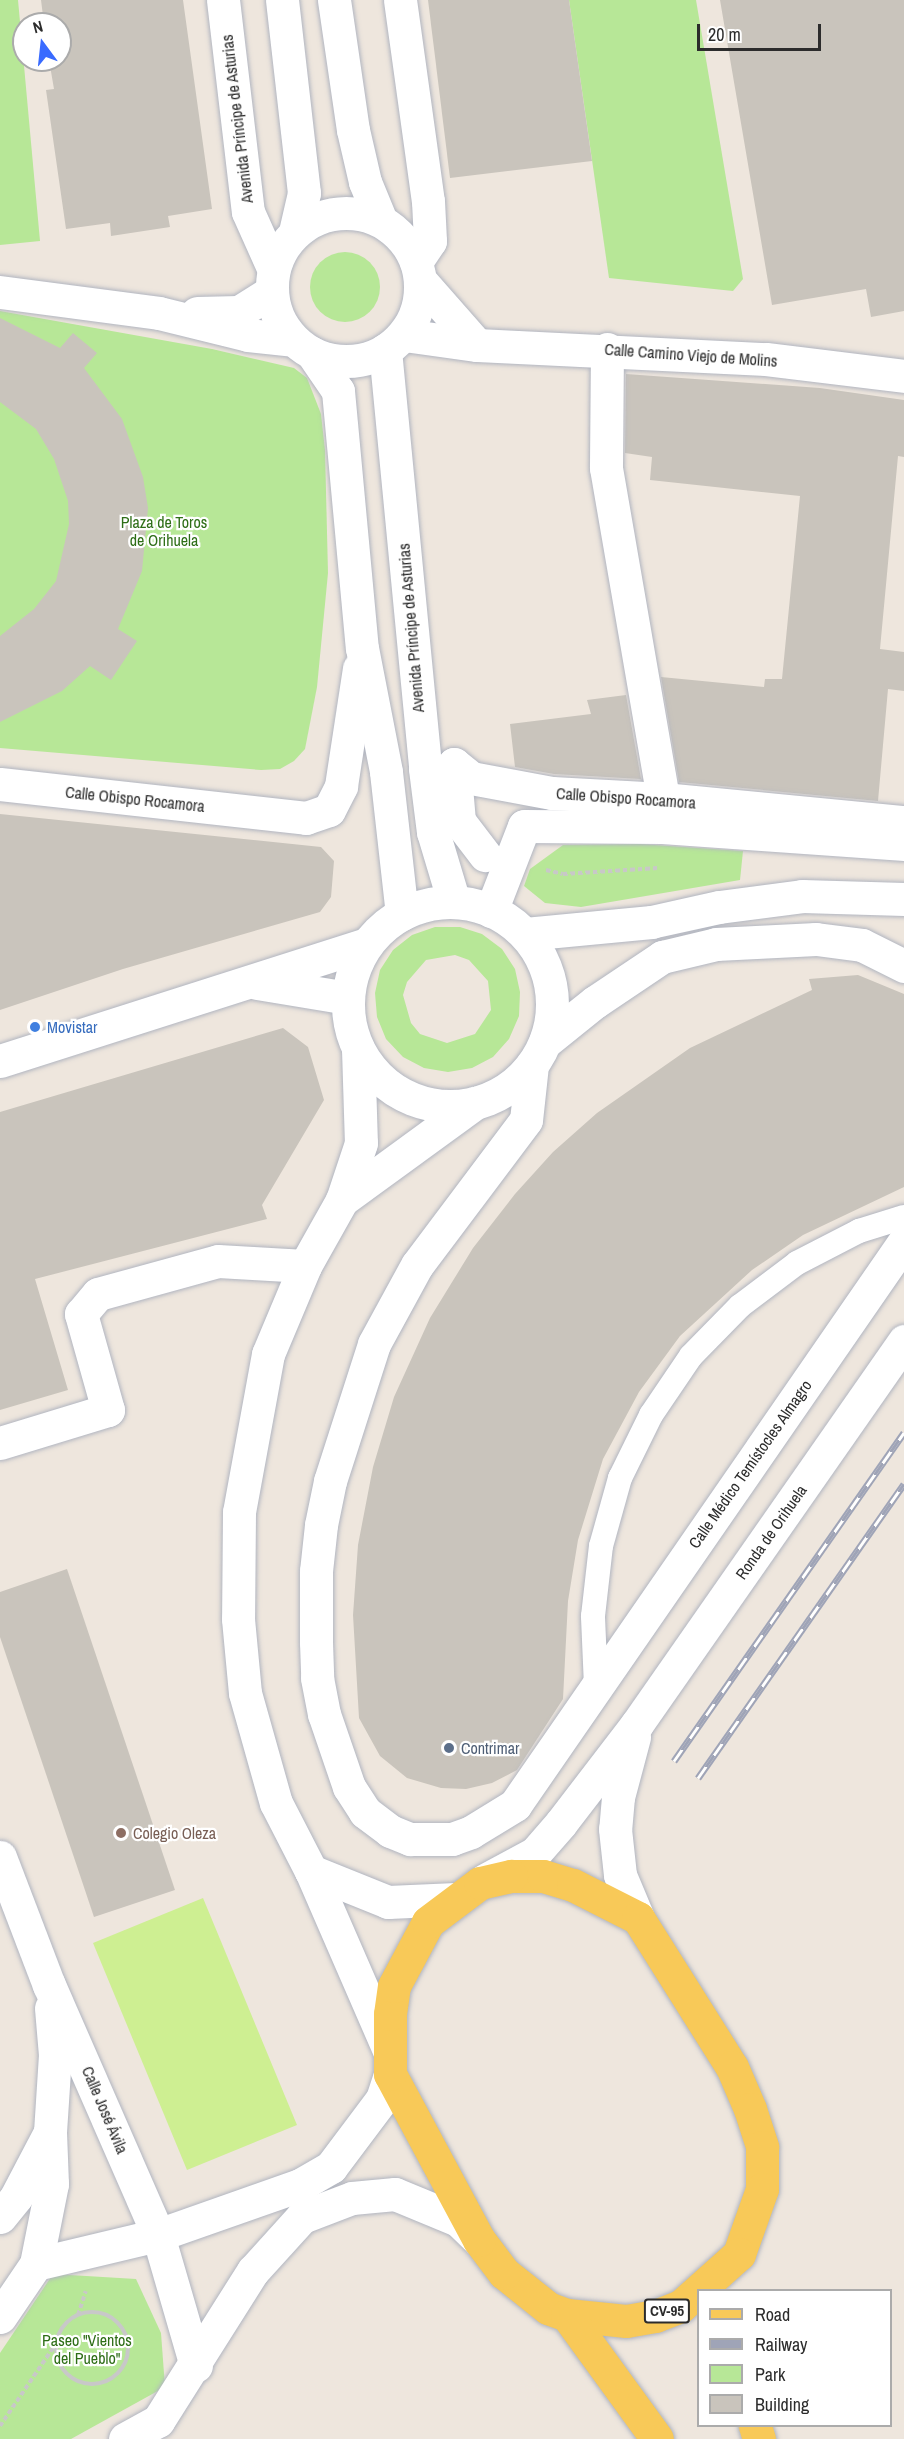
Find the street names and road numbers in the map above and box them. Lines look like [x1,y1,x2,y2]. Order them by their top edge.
street label: Avenida Príncipe de Asturias [217,33,257,205]
street label: Calle Camino Viejo de Molins [604,339,778,371]
street label: Avenida Príncipe de Asturias [394,542,428,714]
street label: Calle Obispo Rocamora [64,782,206,816]
street label: Calle Obispo Rocamora [556,784,696,812]
street label: Calle Médico Temístocles Almagro [684,1376,816,1552]
street label: Ronda de Orihuela [731,1481,811,1583]
street label: Calle José Ávila [78,2063,132,2157]
road number: CV-95 [643,2299,691,2323]

